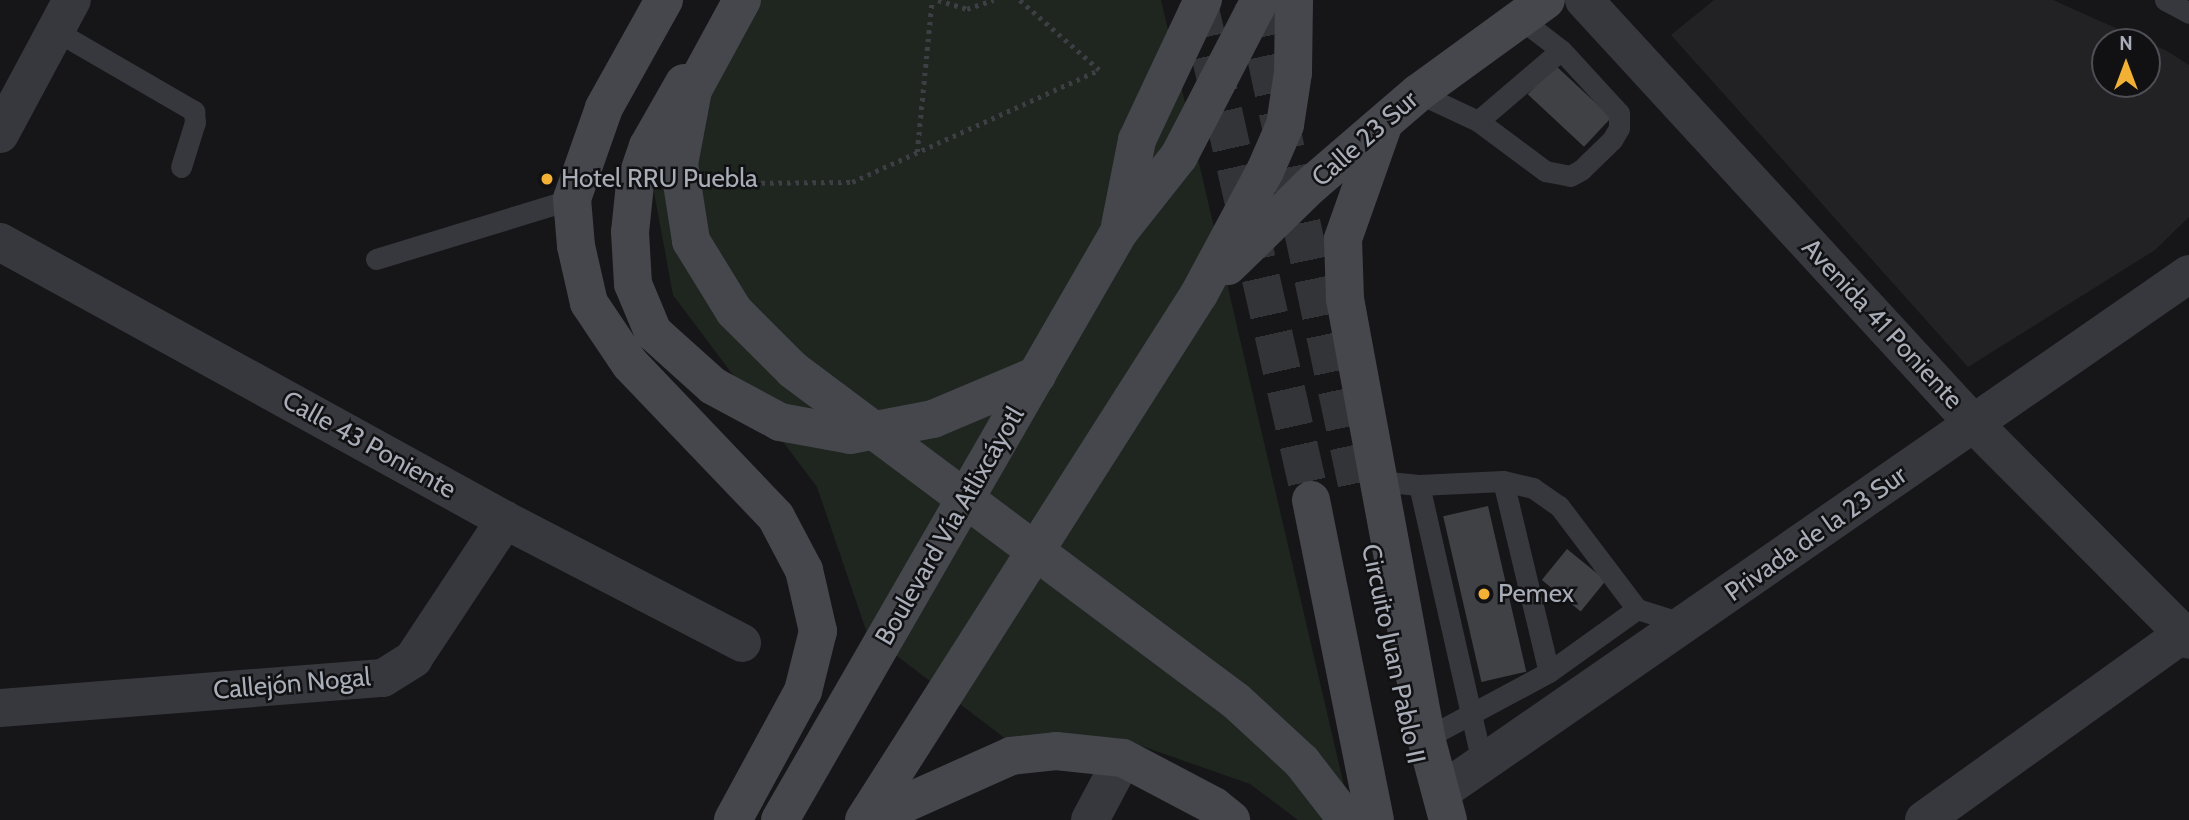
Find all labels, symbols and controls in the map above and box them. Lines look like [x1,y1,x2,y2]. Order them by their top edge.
north arrow [2091,28,2161,98]
text: N [2119,32,2133,55]
street label: Calle 23 Sur [1306,85,1424,193]
place label: Hotel RRU Puebla [561,163,758,195]
marker: Hotel RRU Puebla [539,171,555,187]
street label: Avenida 41 Poniente [1795,232,1969,416]
street label: Calle 43 Poniente [277,385,461,505]
street label: Boulevard Vía Atlixcáyotl [869,401,1031,651]
street label: Privada de la 23 Sur [1719,460,1913,608]
street label: Circuito Juan Pablo II [1354,541,1432,767]
place label: Pemex [1498,578,1574,610]
marker: Pemex [1476,586,1492,602]
street label: Callejón Nogal [212,662,372,706]

